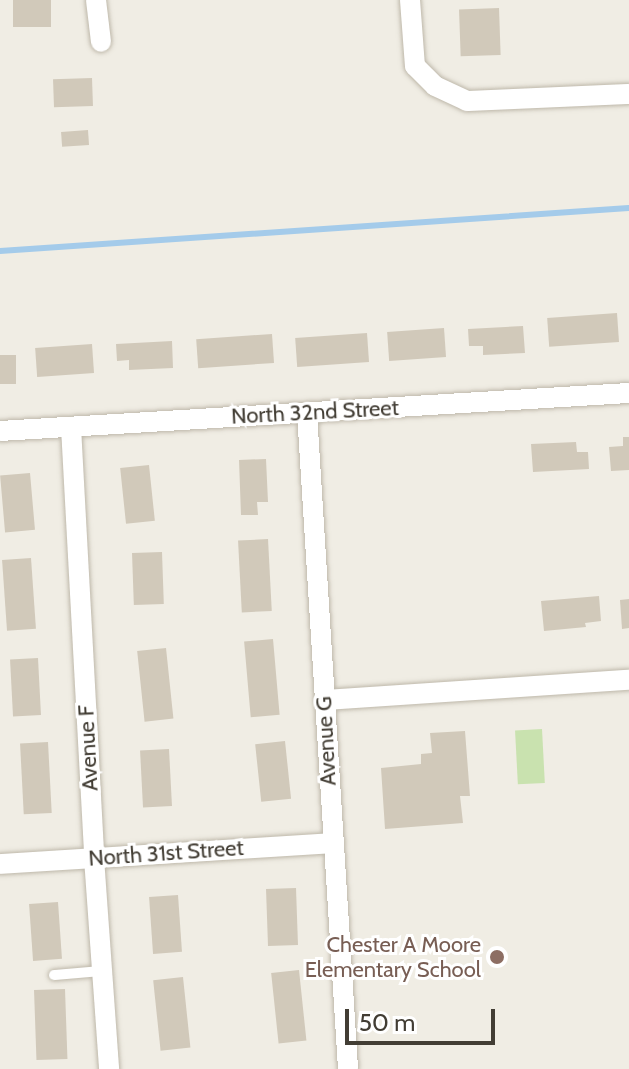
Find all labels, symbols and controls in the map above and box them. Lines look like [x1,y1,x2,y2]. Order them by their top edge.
street label: North 32nd Street [230,394,400,430]
street label: Avenue G [310,696,342,786]
street label: Avenue F [73,704,103,792]
street label: North 31st Street [87,834,245,872]
place label: Chester A Moore Elementary School [305,931,481,982]
marker: Chester A Moore Elementary School [488,948,506,966]
scale bar [349,993,499,1043]
text: 50 m [359,1008,415,1037]

